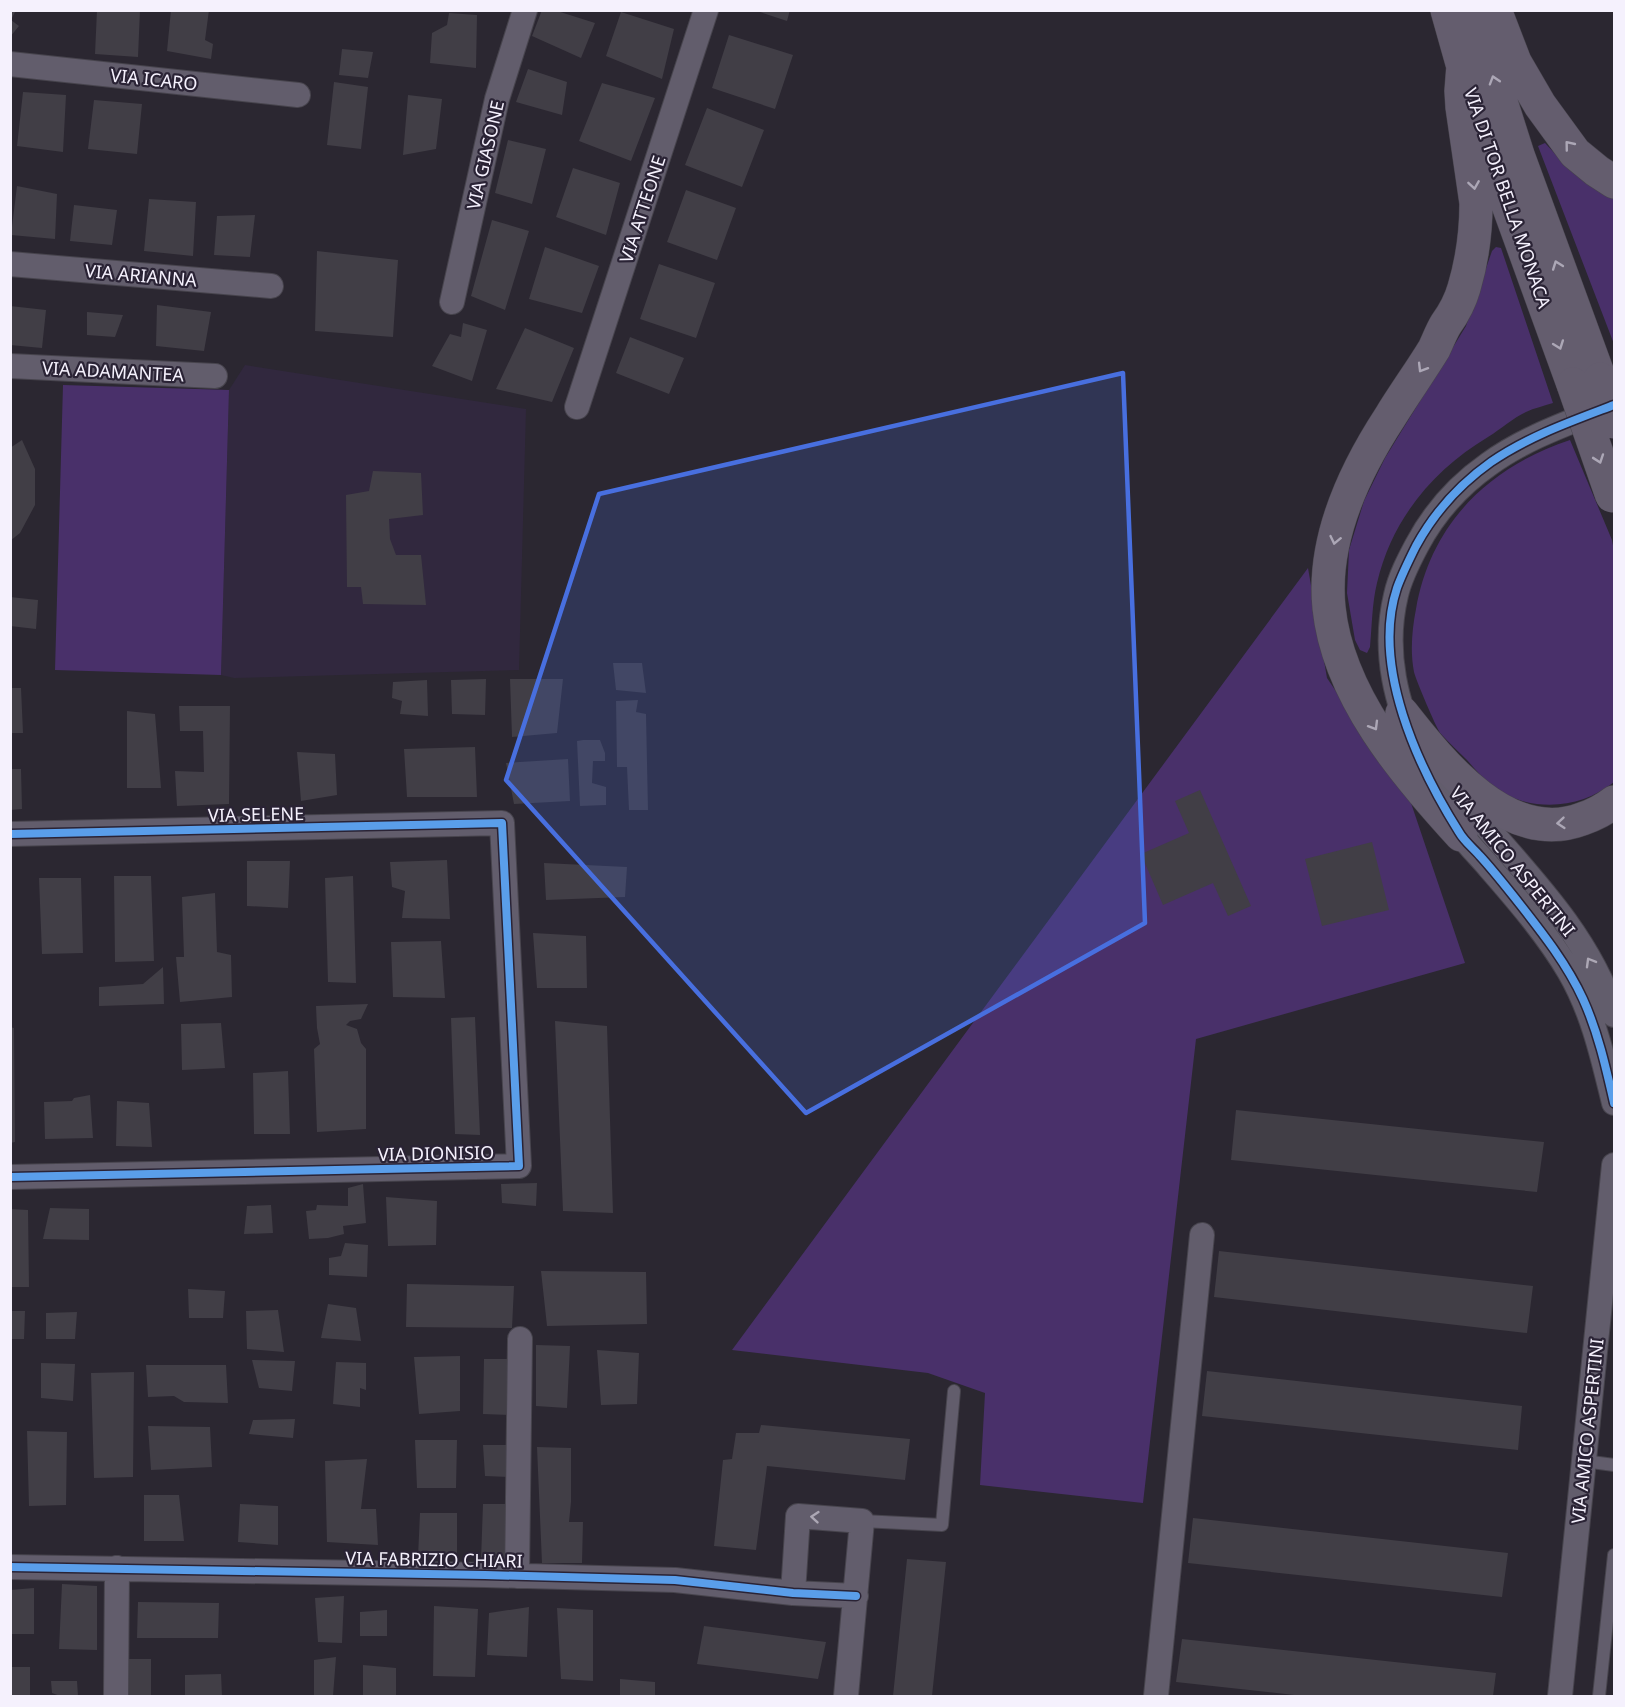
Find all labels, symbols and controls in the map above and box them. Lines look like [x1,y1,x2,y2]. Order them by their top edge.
street label: VIA ICARO [109,63,199,95]
one-way arrow [1489,75,1501,86]
street label: VIA DI TOR BELLA MONACA [1459,85,1557,312]
street label: VIA GIASONE [461,98,509,212]
one-way arrow [1566,141,1577,152]
street label: VIA ATTEONE [613,152,671,266]
one-way arrow [1467,180,1479,190]
street label: VIA ARIANNA [84,258,198,292]
one-way arrow [1552,260,1565,271]
one-way arrow [1552,339,1565,349]
street label: VIA ADAMANTEA [42,355,185,387]
one-way arrow [1418,362,1430,372]
one-way arrow [1592,454,1605,464]
one-way arrow [1329,535,1342,545]
one-way arrow [1367,719,1378,730]
street label: VIA AMICO ASPERTINI [1445,781,1581,941]
street label: VIA SELENE [208,801,304,827]
one-way arrow [1557,816,1566,829]
one-way arrow [1586,958,1598,968]
street label: VIA DIONISIO [378,1140,494,1166]
street label: VIA AMICO ASPERTINI [1565,1337,1609,1525]
one-way arrow [811,1511,820,1524]
street label: VIA FABRIZIO CHIARI [345,1545,523,1573]

